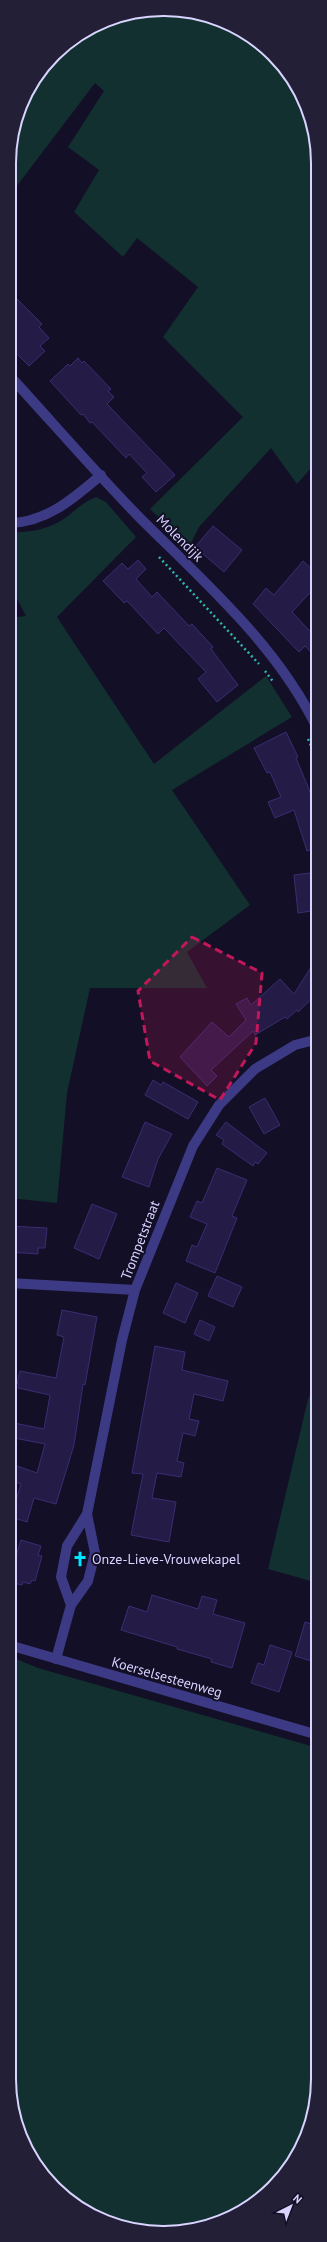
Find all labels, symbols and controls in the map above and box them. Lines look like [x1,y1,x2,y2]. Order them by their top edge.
street label: Molendijk [153,511,207,565]
street label: Trompetstraat [117,1198,163,1282]
church icon: Onze-Lieve-Vrouwekapel [71,1550,89,1568]
place label: Onze-Lieve-Vrouwekapel [92,1550,240,1568]
street label: Koerselsesteenweg [110,1653,224,1701]
north arrow [271,2186,311,2226]
text: N [290,2191,305,2206]

